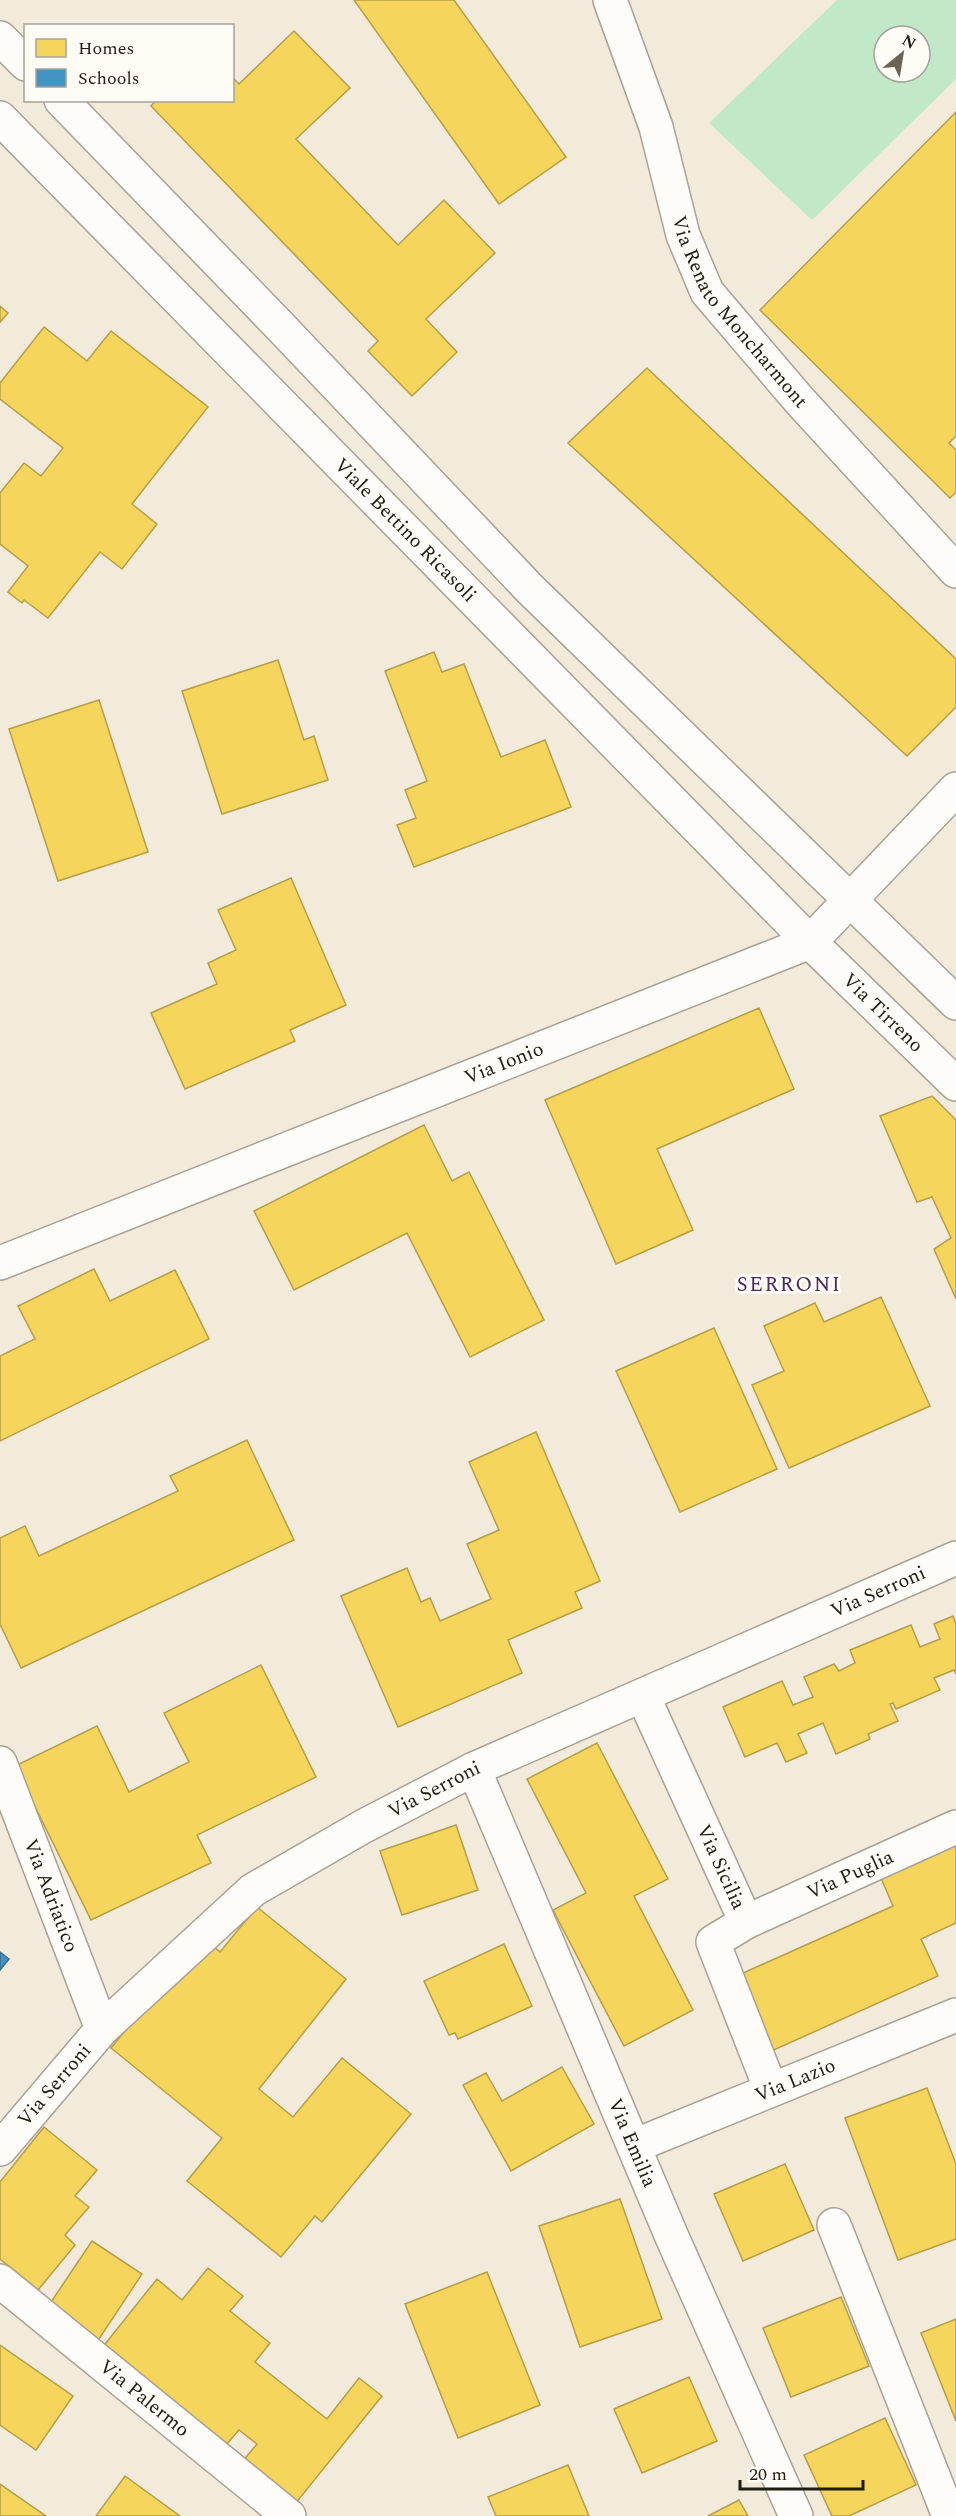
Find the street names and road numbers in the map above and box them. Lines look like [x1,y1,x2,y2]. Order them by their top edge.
street label: Via Renato Moncharmont [664,212,815,415]
street label: Viale Bettino Ricasoli [327,451,483,609]
street label: Via Tirreno [835,966,930,1060]
street label: Via Ionio [460,1034,548,1093]
street label: Via Serroni [826,1558,931,1626]
street label: Via Serroni [382,1753,485,1826]
street label: Via Sicilia [689,1820,753,1915]
street label: Via Adriatico [15,1834,86,1957]
street label: Via Puglia [802,1842,899,1908]
street label: Via Serroni [10,2037,99,2133]
street label: Via Lazio [750,2051,840,2110]
street label: Via Emilia [600,2094,664,2192]
street label: Via Palermo [92,2352,196,2445]

